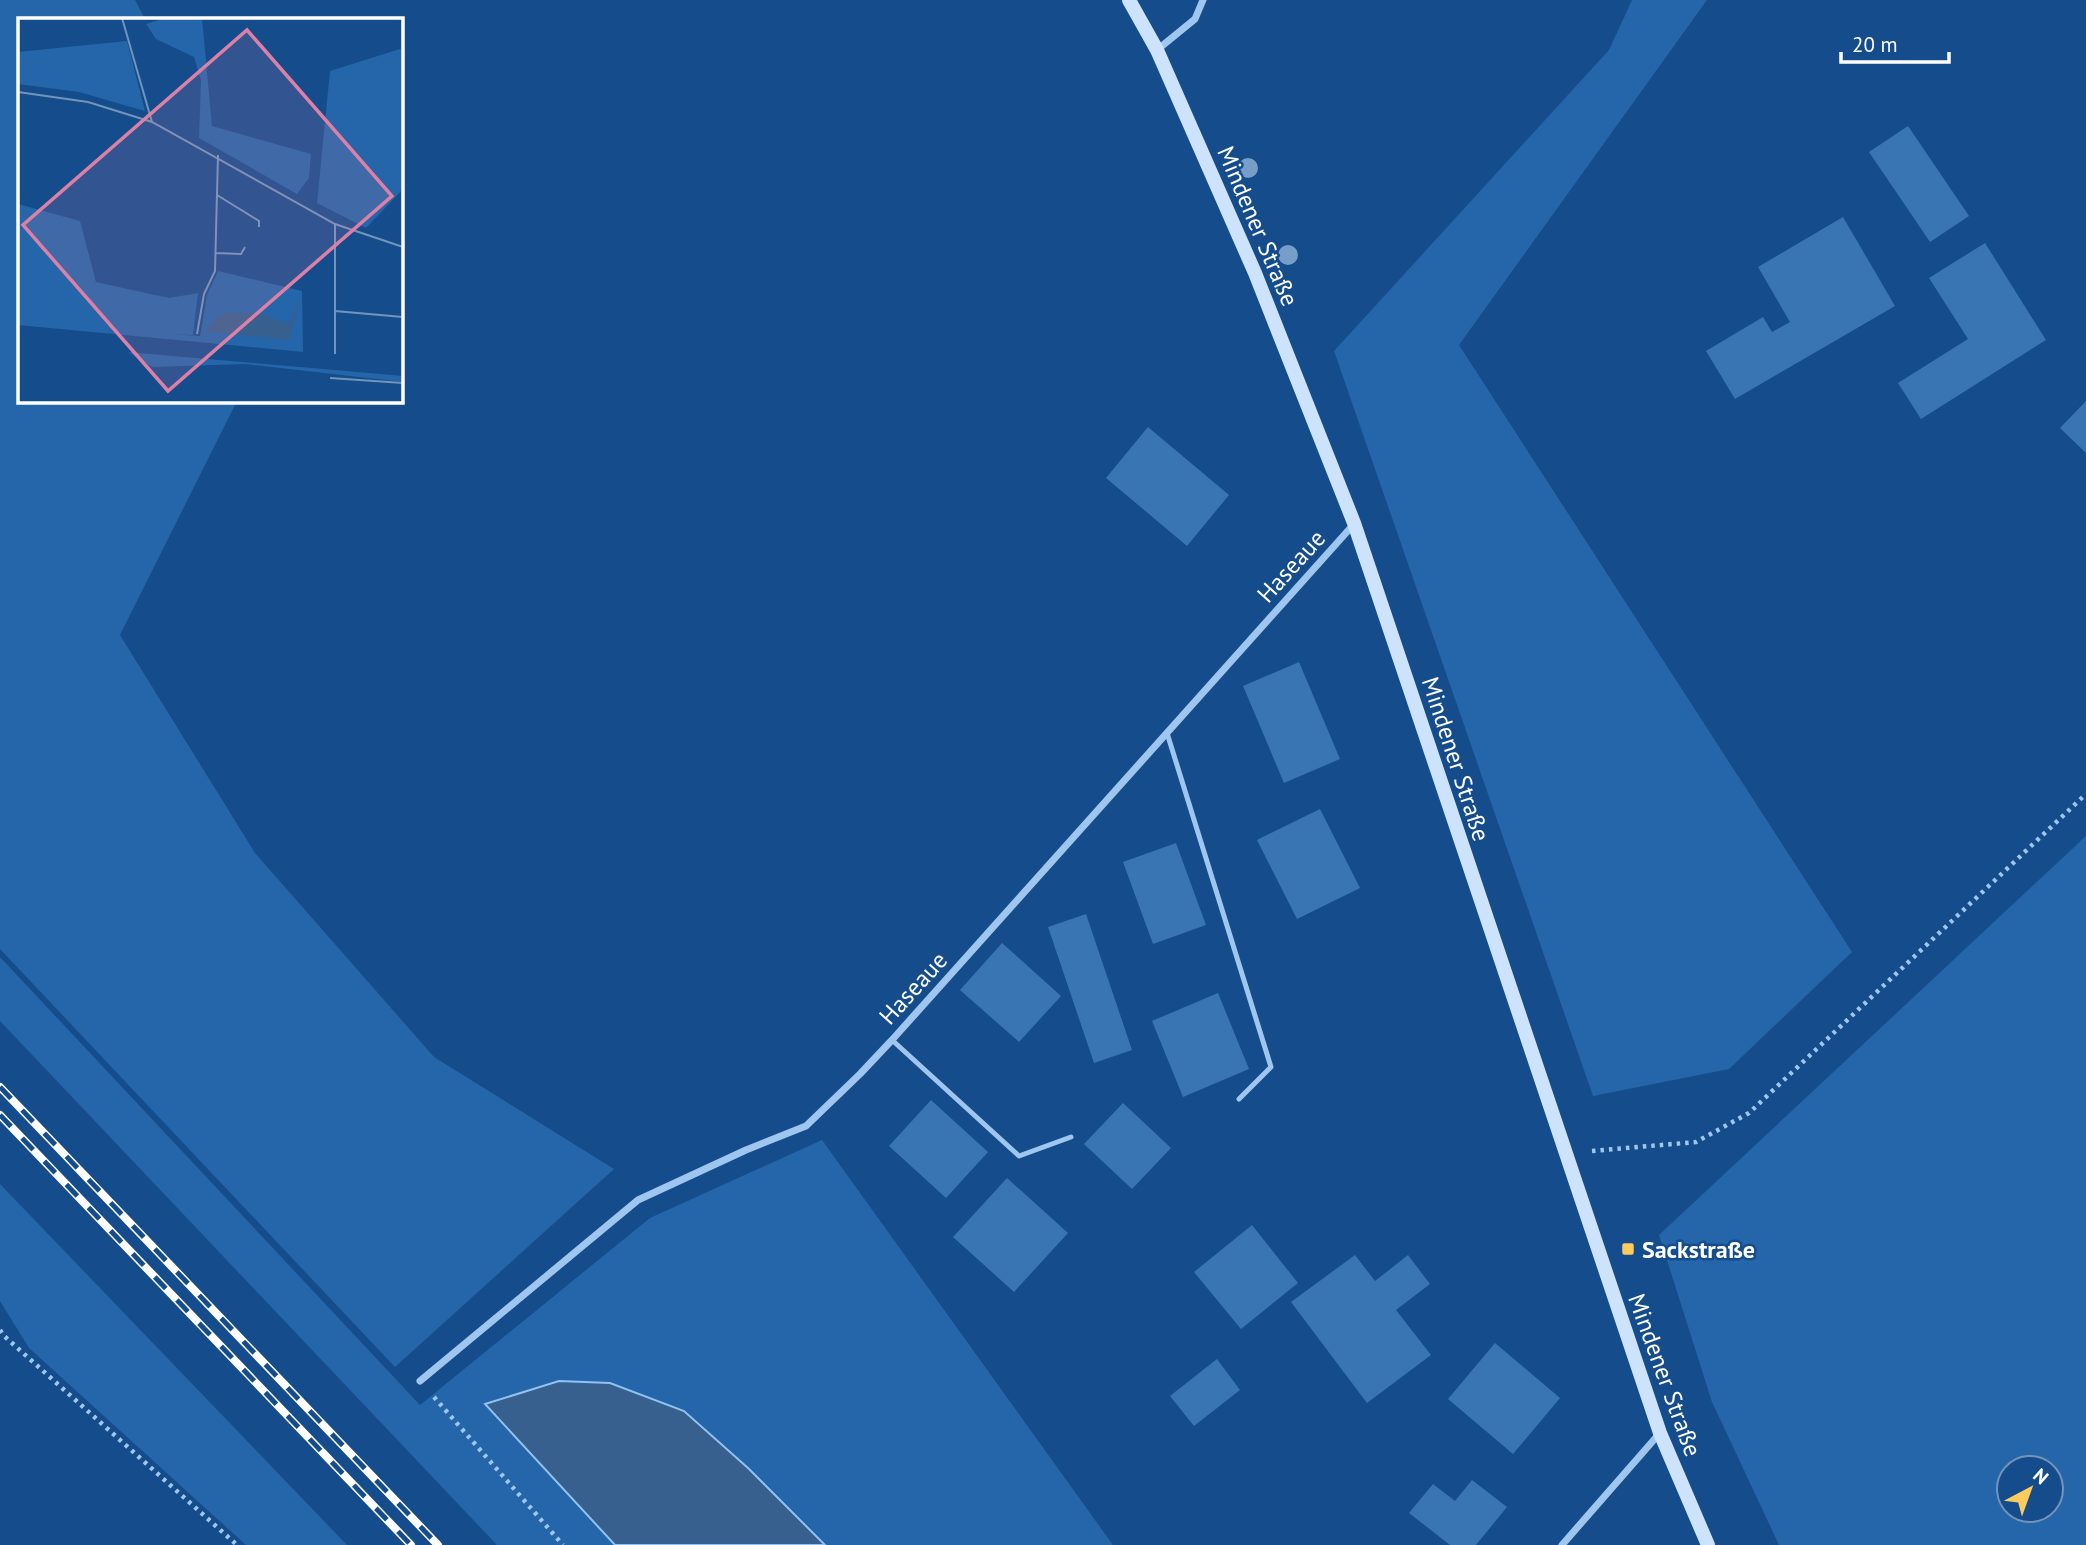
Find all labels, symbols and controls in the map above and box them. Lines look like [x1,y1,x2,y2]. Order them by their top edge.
inset map [18,18,402,402]
scale bar [1841,21,1950,65]
text: 20 m [1852,31,1898,58]
street label: Mindener Straße [1210,141,1306,311]
street label: Haseaue [1250,523,1332,609]
street label: Mindener Straße [1415,673,1497,845]
street label: Haseaue [872,945,954,1031]
place label: Sackstraße [1642,1234,1755,1265]
marker: Sackstraße [1620,1241,1636,1257]
street label: Mindener Straße [1621,1289,1709,1461]
north arrow [1995,1454,2065,1524]
text: N [2029,1463,2054,1489]

